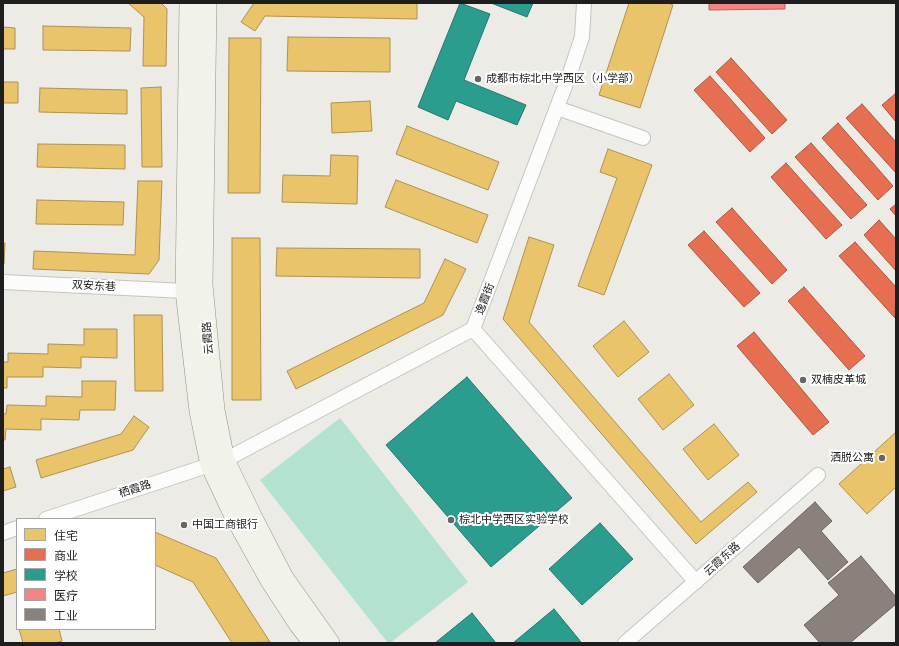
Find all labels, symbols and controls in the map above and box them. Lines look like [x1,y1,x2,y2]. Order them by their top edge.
place label: 成都市棕北中学西区（小学部） [486,72,640,86]
marker: 成都市棕北中学西区（小学部） [473,74,483,84]
street label: 双安东巷 [72,278,116,294]
street label: 逸霞街 [473,281,497,317]
street label: 云霞路 [200,321,216,355]
place label: 双楠皮革城 [811,373,866,387]
marker: 双楠皮革城 [798,375,808,385]
place label: 洒脱公寓 [830,451,874,465]
marker: 洒脱公寓 [877,453,887,463]
street label: 栖霞路 [117,478,153,500]
place label: 棕北中学西区实验学校 [459,513,569,527]
marker: 棕北中学西区实验学校 [446,515,456,525]
legend [16,518,156,630]
place label: 中国工商银行 [192,518,258,532]
marker: 中国工商银行 [179,520,189,530]
text: 住宅 [54,529,78,543]
street label: 云霞东路 [701,539,743,579]
text: 商业 [54,549,78,563]
text: 学校 [54,569,78,583]
text: 医疗 [54,589,78,603]
text: 工业 [54,609,78,623]

